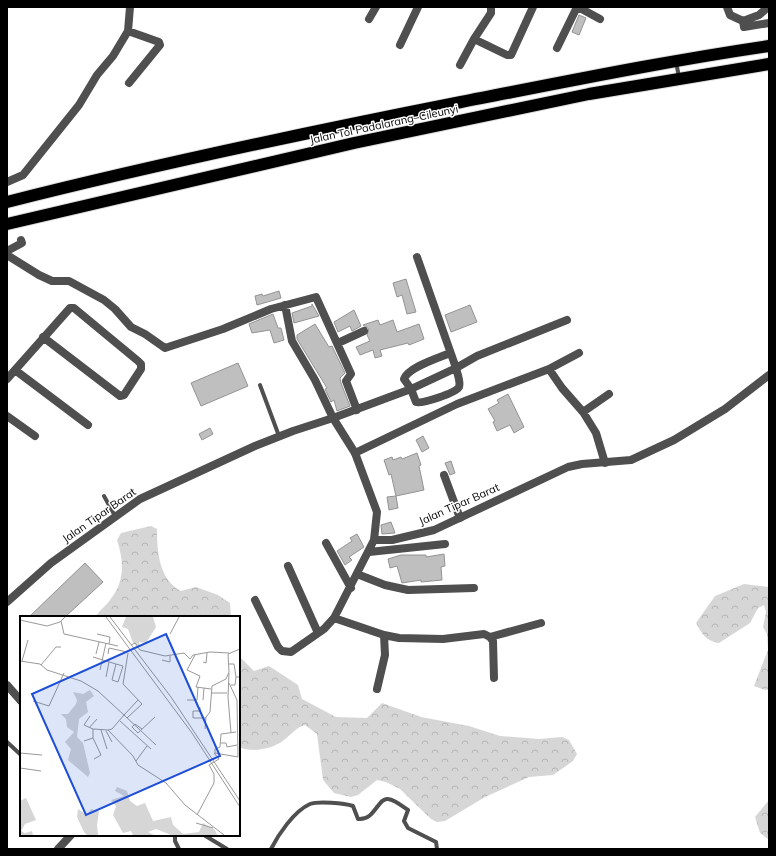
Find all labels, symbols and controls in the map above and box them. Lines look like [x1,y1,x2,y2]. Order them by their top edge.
street label: Jalan Tol Padalarang–Cileunyi [309,101,459,147]
street label: Jalan Tipar Barat [417,480,502,528]
street label: Jalan Tipar Barat [60,484,139,546]
inset map [20,616,240,836]

